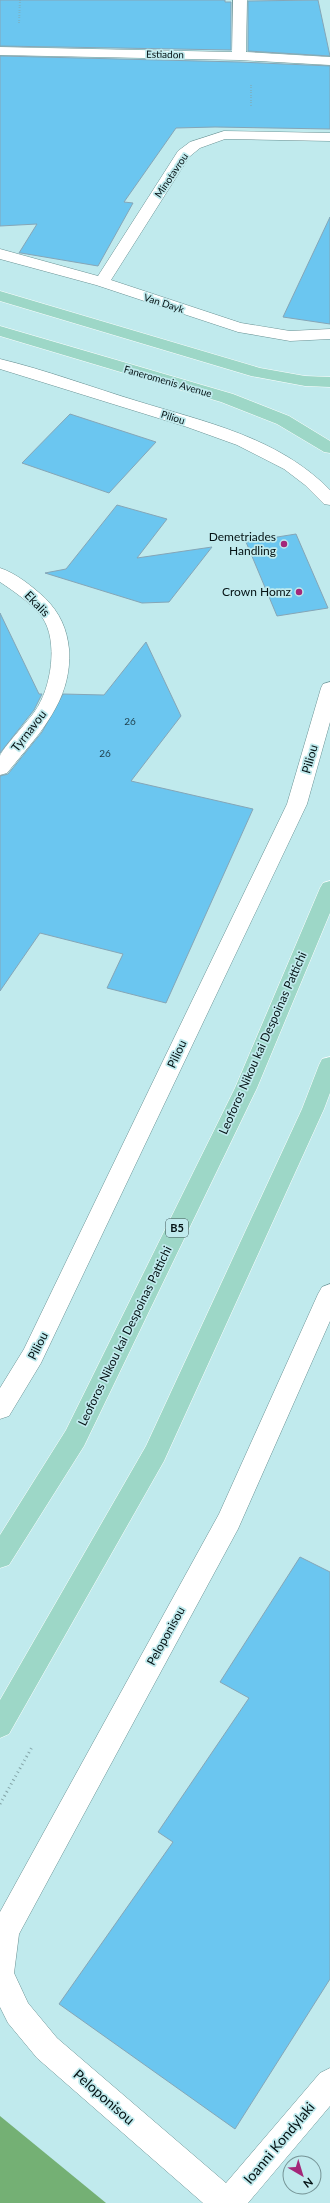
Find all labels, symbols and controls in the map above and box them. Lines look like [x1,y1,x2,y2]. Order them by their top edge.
street label: Estiadon [146,48,184,60]
street label: Minotavrou [152,150,190,200]
street label: Van Dayk [142,291,187,315]
street label: Faneromenis Avenue [123,363,213,399]
street label: Piliou [160,408,186,426]
place label: Demetriades Handling [209,529,276,558]
marker: Demetriades Handling [279,539,289,549]
place label: Crown Homz [222,584,292,599]
marker: Crown Homz [294,587,304,597]
street label: Ekalis [22,588,53,620]
street label: Tyrnavou [8,707,49,754]
house number: 26 [124,715,136,727]
street label: Piliou [298,743,321,775]
house number: 26 [99,747,111,759]
street label: Leoforos Nikou kai Despoinas Pattichi [215,949,310,1136]
street label: Piliou [164,1037,190,1070]
road number: B5 [166,1219,188,1237]
street label: Leoforos Nikou kai Despoinas Pattichi [74,1243,175,1428]
street label: Piliou [24,1329,51,1362]
street label: Peloponisou [143,1604,188,1668]
street label: Peloponisou [70,2065,138,2128]
street label: Ioanni Kondylaki [239,2098,318,2187]
north arrow [282,2155,322,2195]
text: N [301,2176,316,2191]

